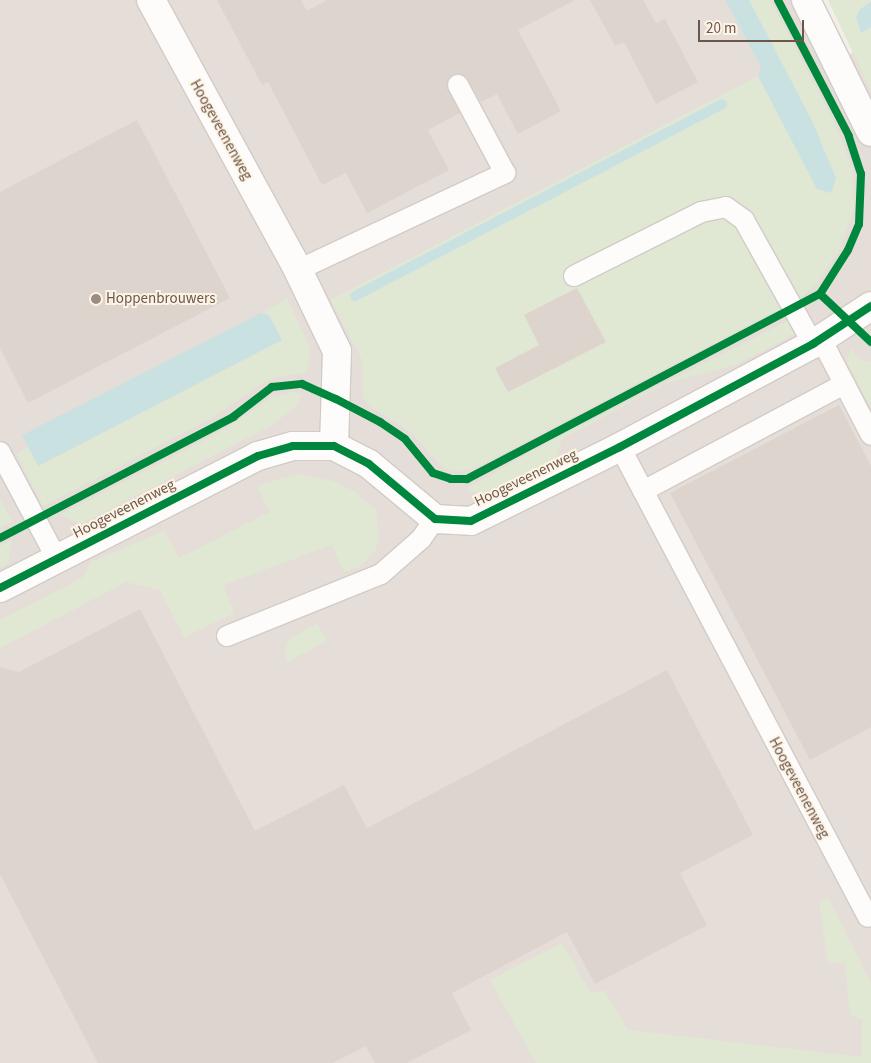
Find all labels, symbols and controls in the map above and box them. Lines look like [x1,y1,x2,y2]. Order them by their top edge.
scale bar [701,10,807,42]
text: 20 m [706,18,736,39]
street label: Hoogeveenenweg [186,77,256,183]
place label: Hoppenbrouwers [106,290,215,308]
marker: Hoppenbrouwers [90,293,102,305]
street label: Hoogeveenenweg [472,445,580,511]
street label: Hoogeveenenweg [70,476,178,542]
street label: Hoogeveenenweg [765,734,833,842]

